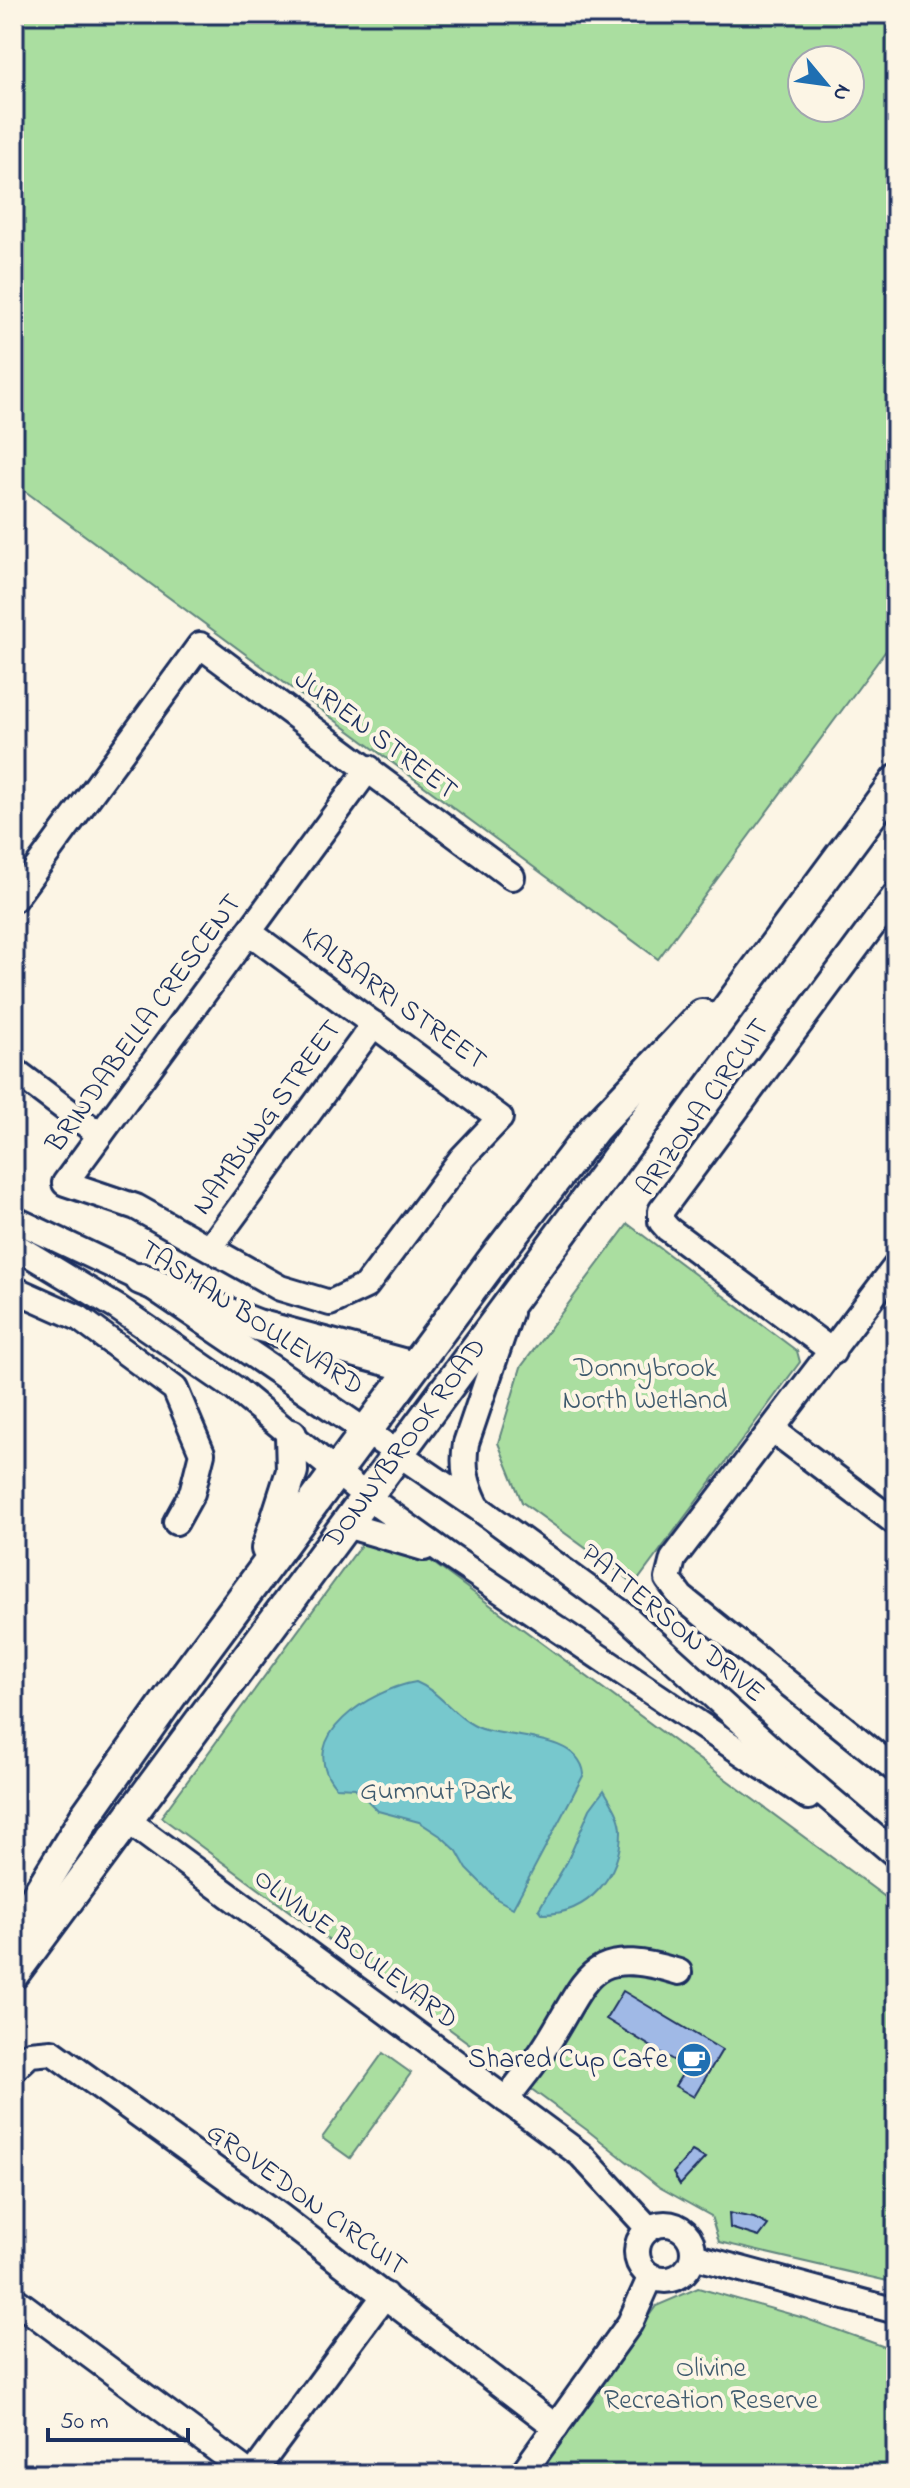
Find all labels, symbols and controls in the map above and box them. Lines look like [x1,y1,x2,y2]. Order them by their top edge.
north arrow [786,44,866,124]
text: N [823,78,858,106]
street label: JURIEN STREET [284,661,466,811]
street label: BRINDABELLA CRESCENT [36,886,253,1163]
street label: KALBARRI STREET [291,918,495,1082]
street label: ARIZONA CIRCUIT [627,1011,781,1205]
street label: NAMBUNG STREET [183,1012,353,1224]
street label: TASMAN BOULEVARD [131,1231,371,1407]
street label: DONNYBROOK ROAD [313,1330,497,1559]
park label: Donnybrook North Wetland [563,1349,728,1422]
street label: PATTERSON DRIVE [571,1534,773,1714]
park label: Gumnut Park [360,1772,513,1813]
street label: OLIVINE BOULEVARD [244,1859,466,2041]
place label: Shared Cup Cafe [468,2040,668,2081]
cafe icon: Shared Cup Cafe [675,2041,713,2079]
street label: GROVEDON CIRCUIT [197,2113,415,2287]
park label: Olivine Recreation Reserve [604,2349,819,2422]
scale bar [48,2392,188,2442]
text: 50 m [60,2405,109,2440]

